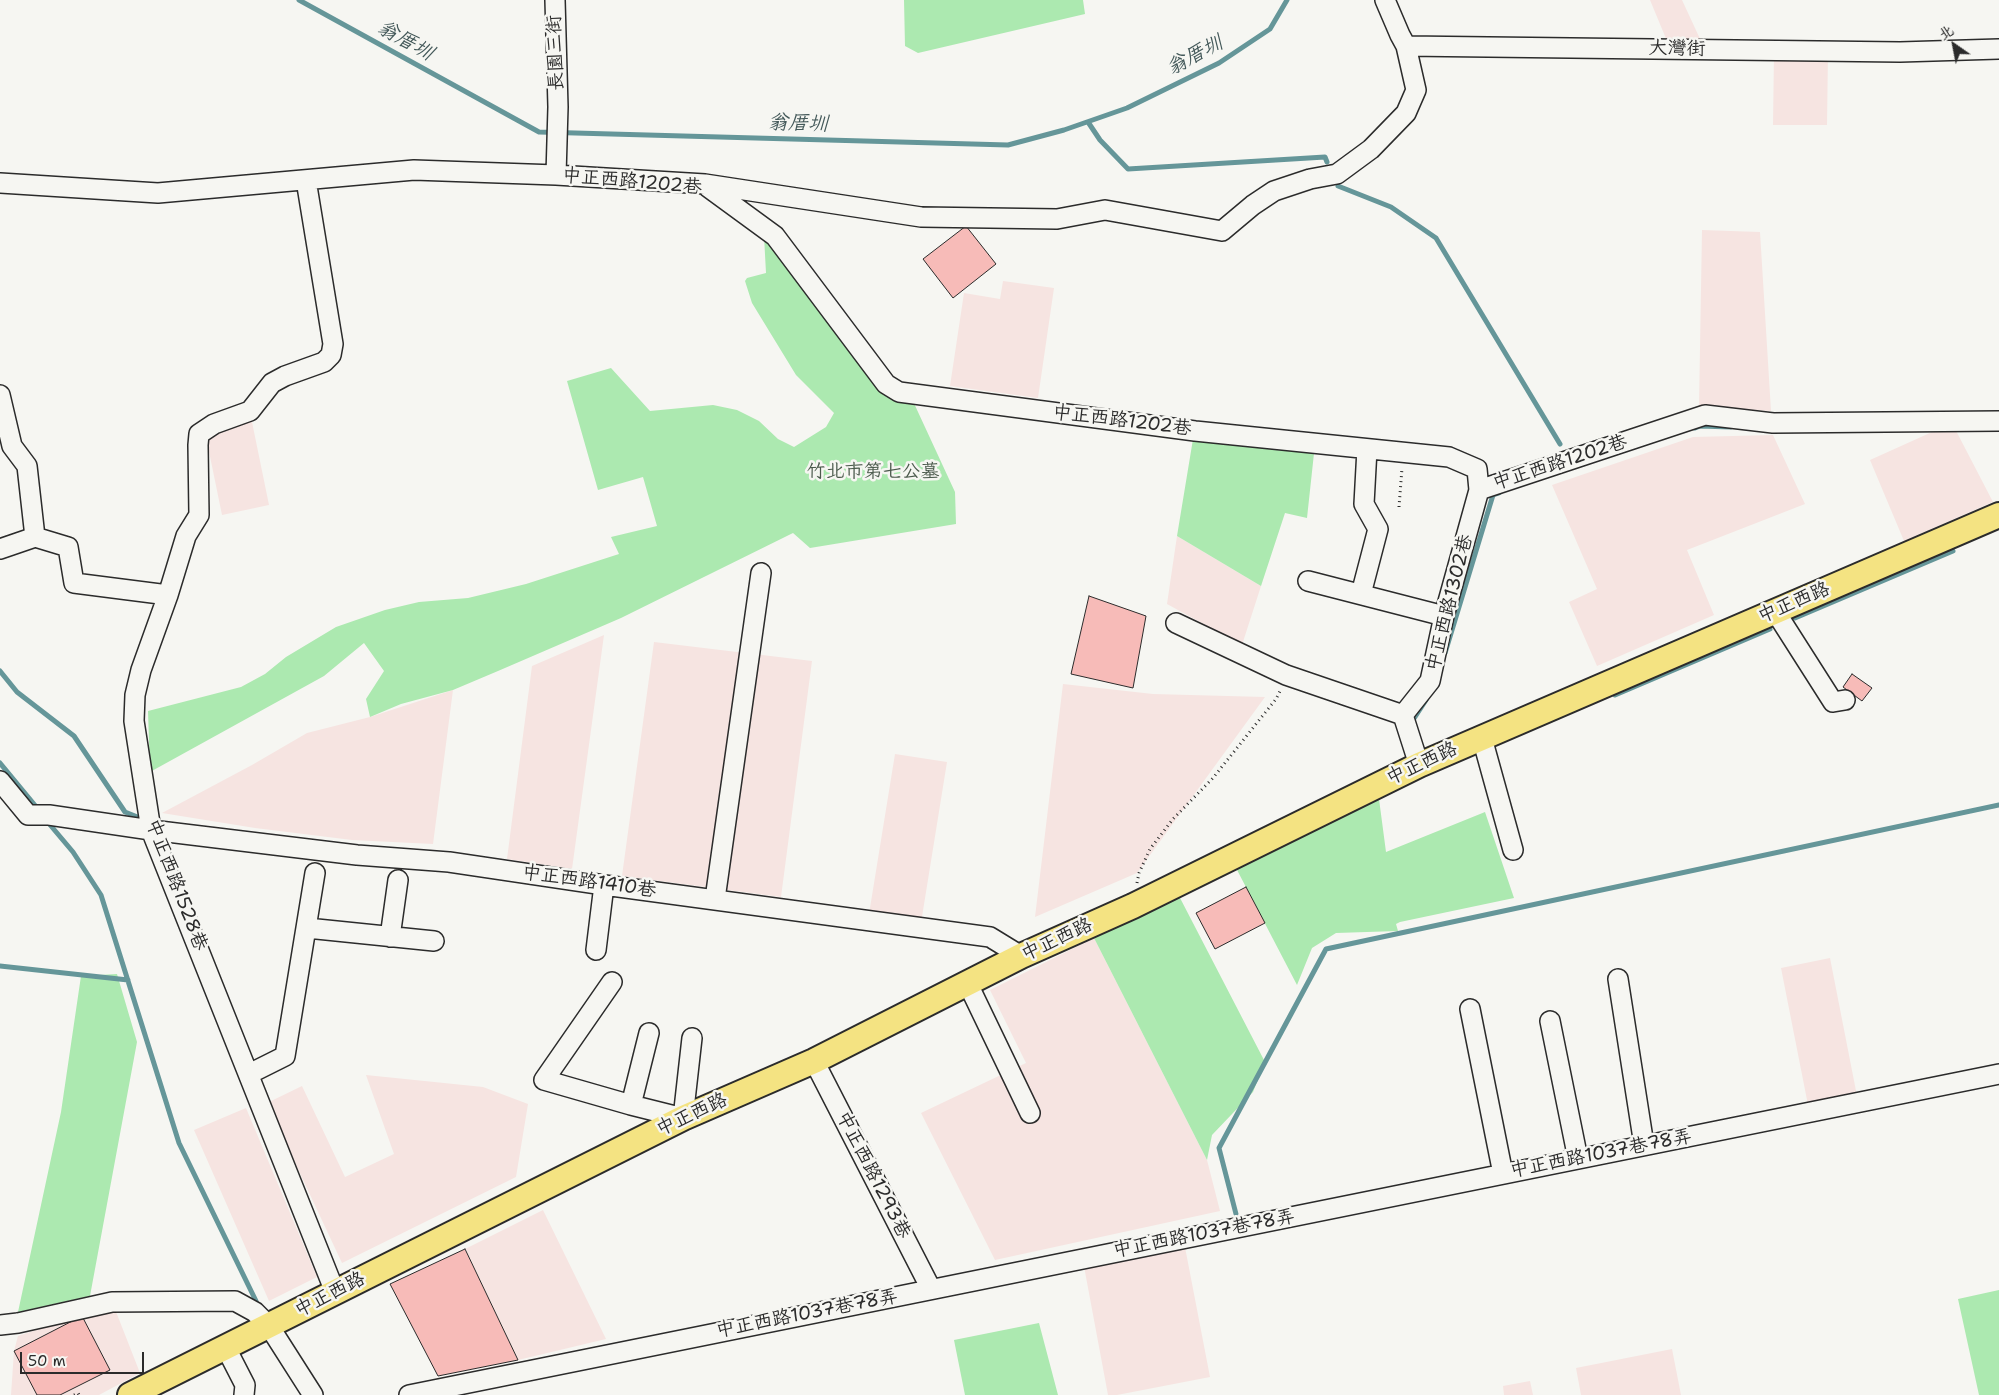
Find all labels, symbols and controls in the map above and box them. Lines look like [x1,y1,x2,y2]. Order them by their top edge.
street label: 長園三街 [543,15,569,91]
water label: 翁厝圳 [373,16,437,66]
north arrow [1929,20,1979,70]
text: 北 [1935,21,1957,44]
water label: 翁厝圳 [1163,31,1227,81]
street label: 大灣街 [1648,37,1706,61]
water label: 翁厝圳 [768,111,828,137]
street label: 中正西路1202巷 [561,165,703,199]
street label: 中正西路1202巷 [1051,401,1193,441]
street label: 中正西路1202巷 [1490,431,1630,495]
park label: 竹北市第七公墓 [807,461,939,483]
street label: 中正西路1302巷 [1422,532,1478,674]
street label: 中正西路 [1755,578,1833,628]
street label: 中正西路 [1383,738,1461,790]
street label: 中正西路1528巷 [140,816,212,954]
street label: 中正西路1410巷 [520,861,658,903]
street label: 中正西路 [1018,914,1096,966]
street label: 中正西路 [653,1089,731,1141]
street label: 中正西路1293巷 [831,1107,915,1243]
street label: 中正西路1037巷78弄 [1508,1125,1694,1183]
street label: 中正西路1037巷78弄 [1111,1205,1297,1263]
street label: 中正西路 [291,1268,369,1322]
street label: 中正西路1037巷78弄 [714,1285,900,1343]
scale bar [22,1342,146,1374]
text: 50 m [28,1351,66,1371]

